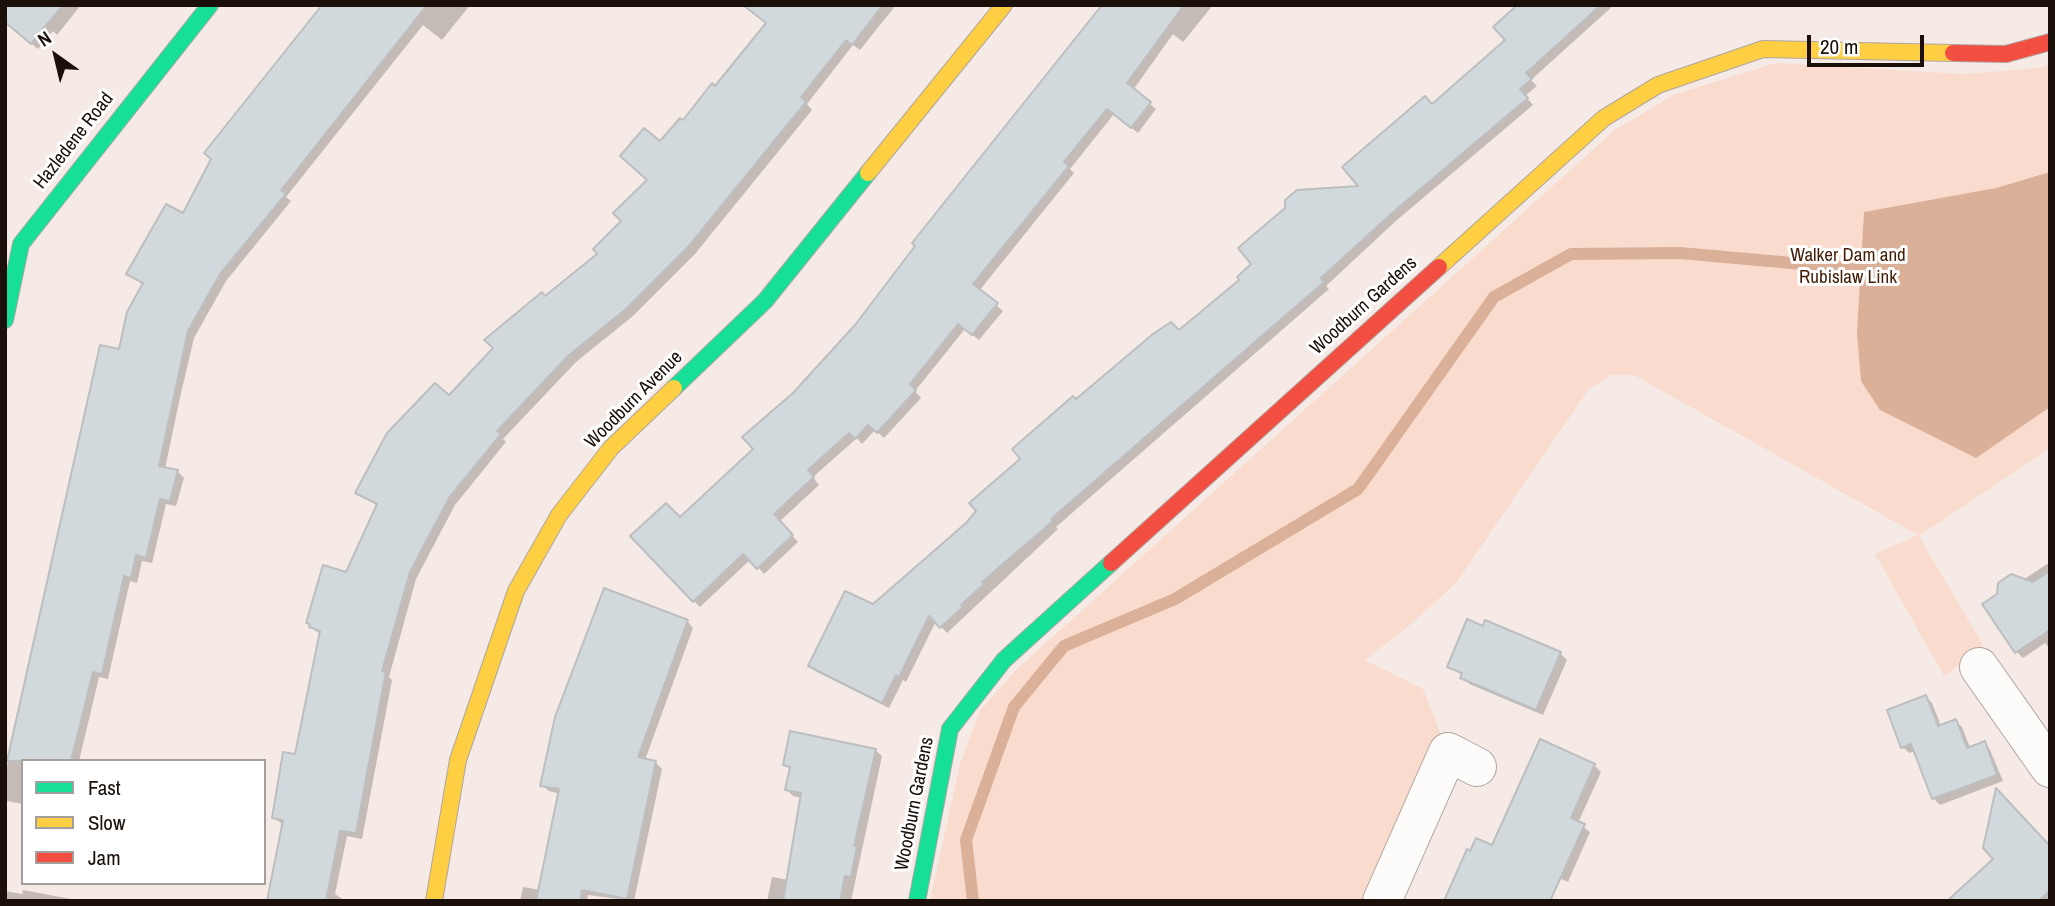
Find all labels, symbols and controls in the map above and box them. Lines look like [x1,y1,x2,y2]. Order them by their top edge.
north arrow [21,21,91,91]
scale bar [1810,21,1927,65]
text: N [32,25,56,53]
text: 20 m [1820,32,1858,61]
street label: Hazledene Road [29,88,119,194]
park label: Walker Dam and Rubislaw Link [1790,245,1906,289]
street label: Woodburn Gardens [1306,252,1422,360]
street label: Woodburn Avenue [581,347,687,453]
street label: Woodburn Gardens [891,735,939,873]
legend [21,759,266,885]
text: Fast [88,773,121,802]
text: Slow [88,808,125,837]
text: Jam [88,843,121,872]

